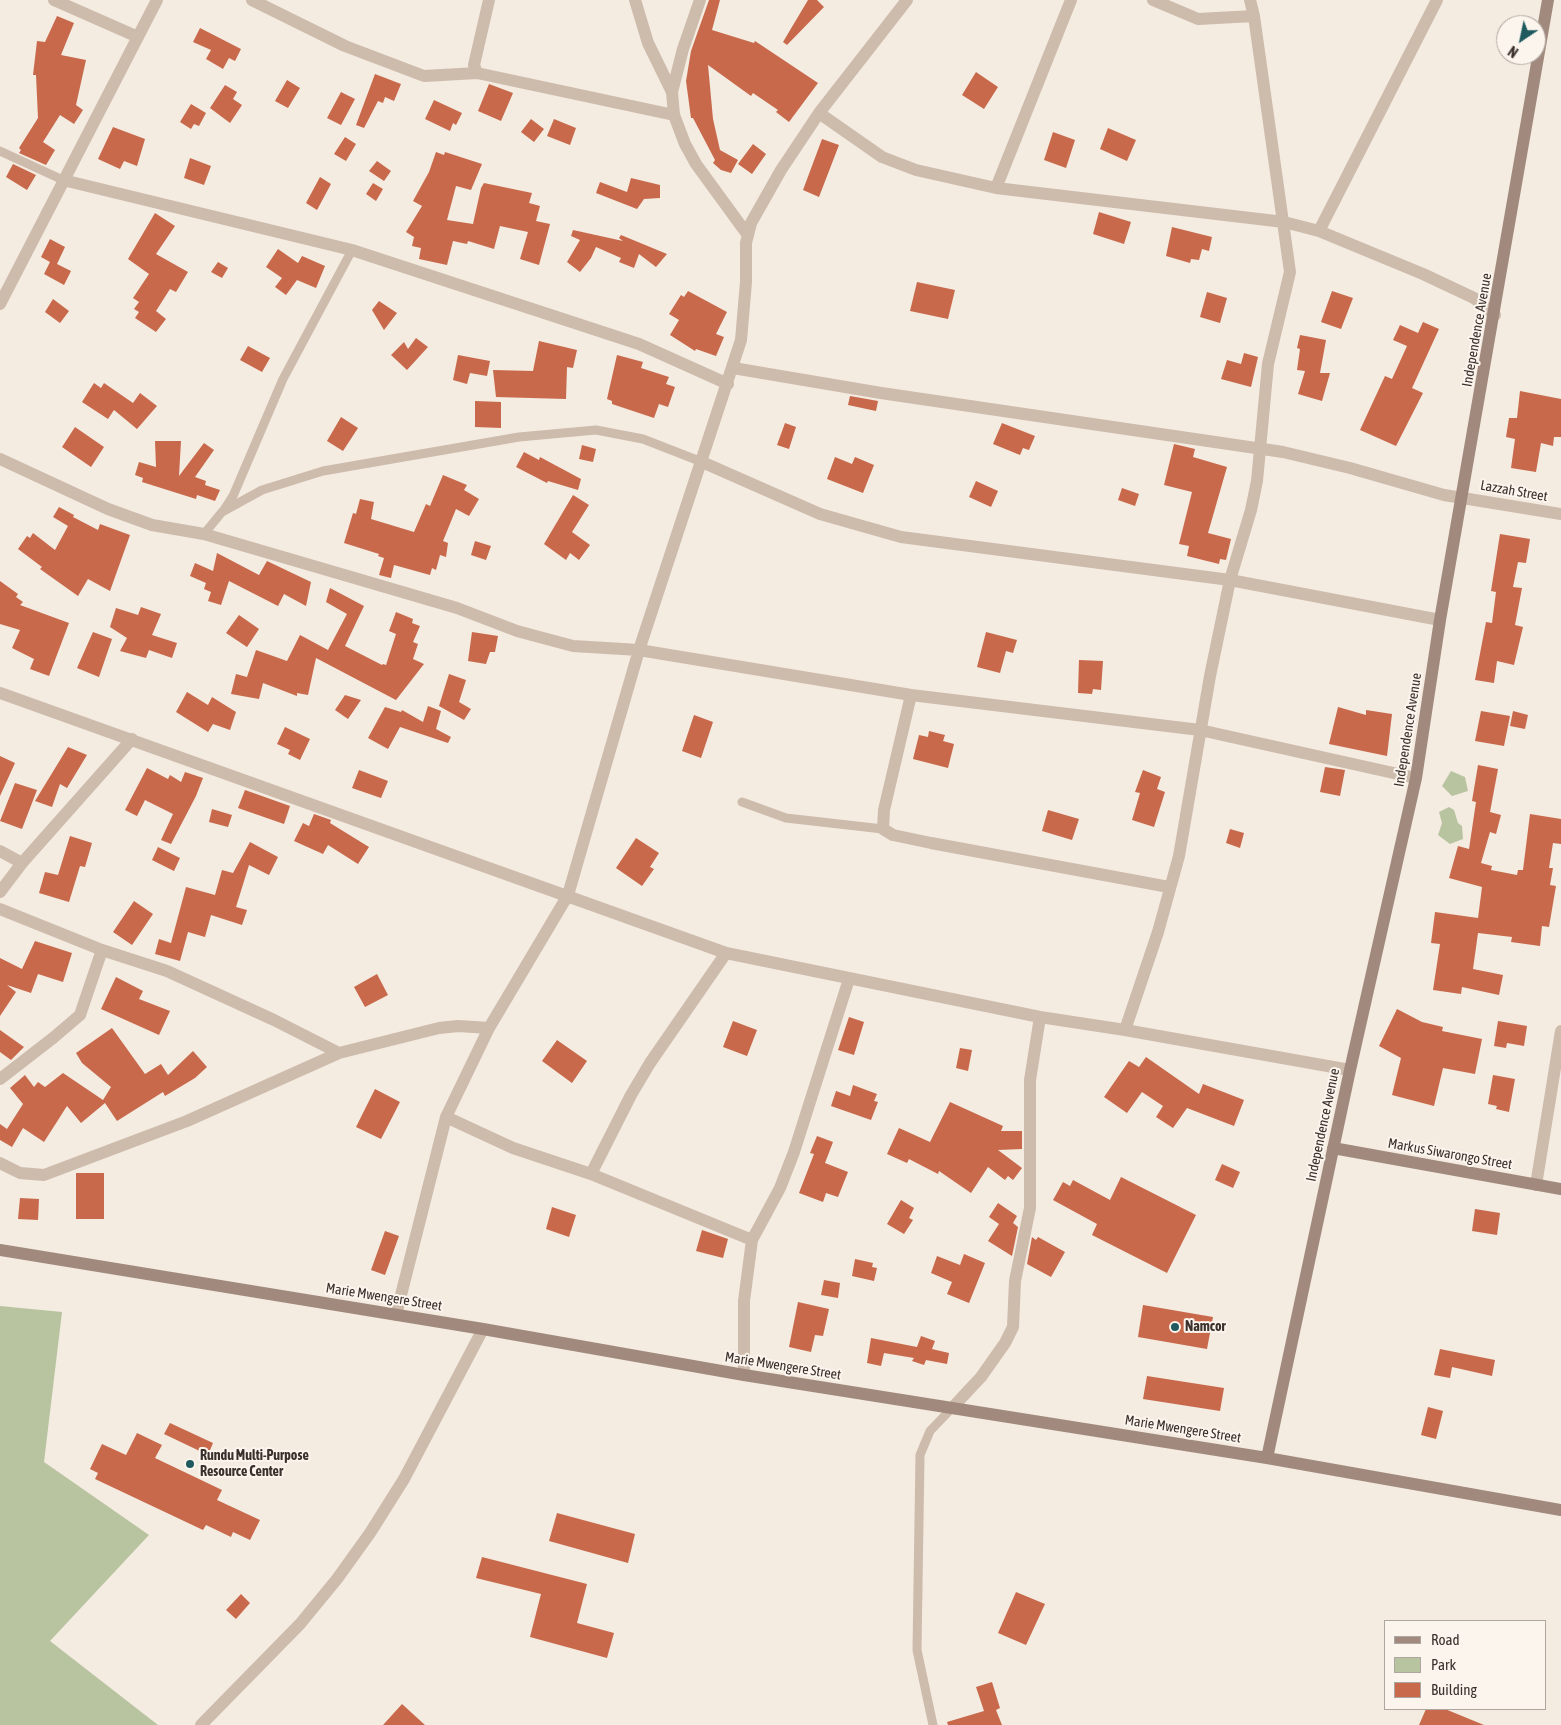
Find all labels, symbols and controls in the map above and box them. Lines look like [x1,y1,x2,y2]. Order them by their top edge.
north arrow [1496,15,1546,65]
text: N [1505,43,1521,61]
street label: Independence Avenue [1459,272,1495,388]
street label: Lazzah Street [1479,477,1549,505]
street label: Independence Avenue [1391,672,1425,788]
street label: Independence Avenue [1303,1067,1343,1183]
street label: Markus Siwarongo Street [1386,1135,1514,1173]
street label: Marie Mwengere Street [325,1280,443,1314]
place label: Namcor [1185,1319,1226,1335]
marker: Namcor [1169,1321,1181,1333]
street label: Marie Mwengere Street [724,1349,842,1383]
street label: Marie Mwengere Street [1124,1412,1242,1446]
place label: Rundu Multi-Purpose Resource Center [200,1448,309,1480]
marker: Rundu Multi-Purpose Resource Center [184,1458,196,1470]
legend [1384,1620,1546,1710]
text: Road [1431,1631,1460,1648]
text: Park [1431,1656,1456,1673]
text: Building [1431,1681,1477,1698]

